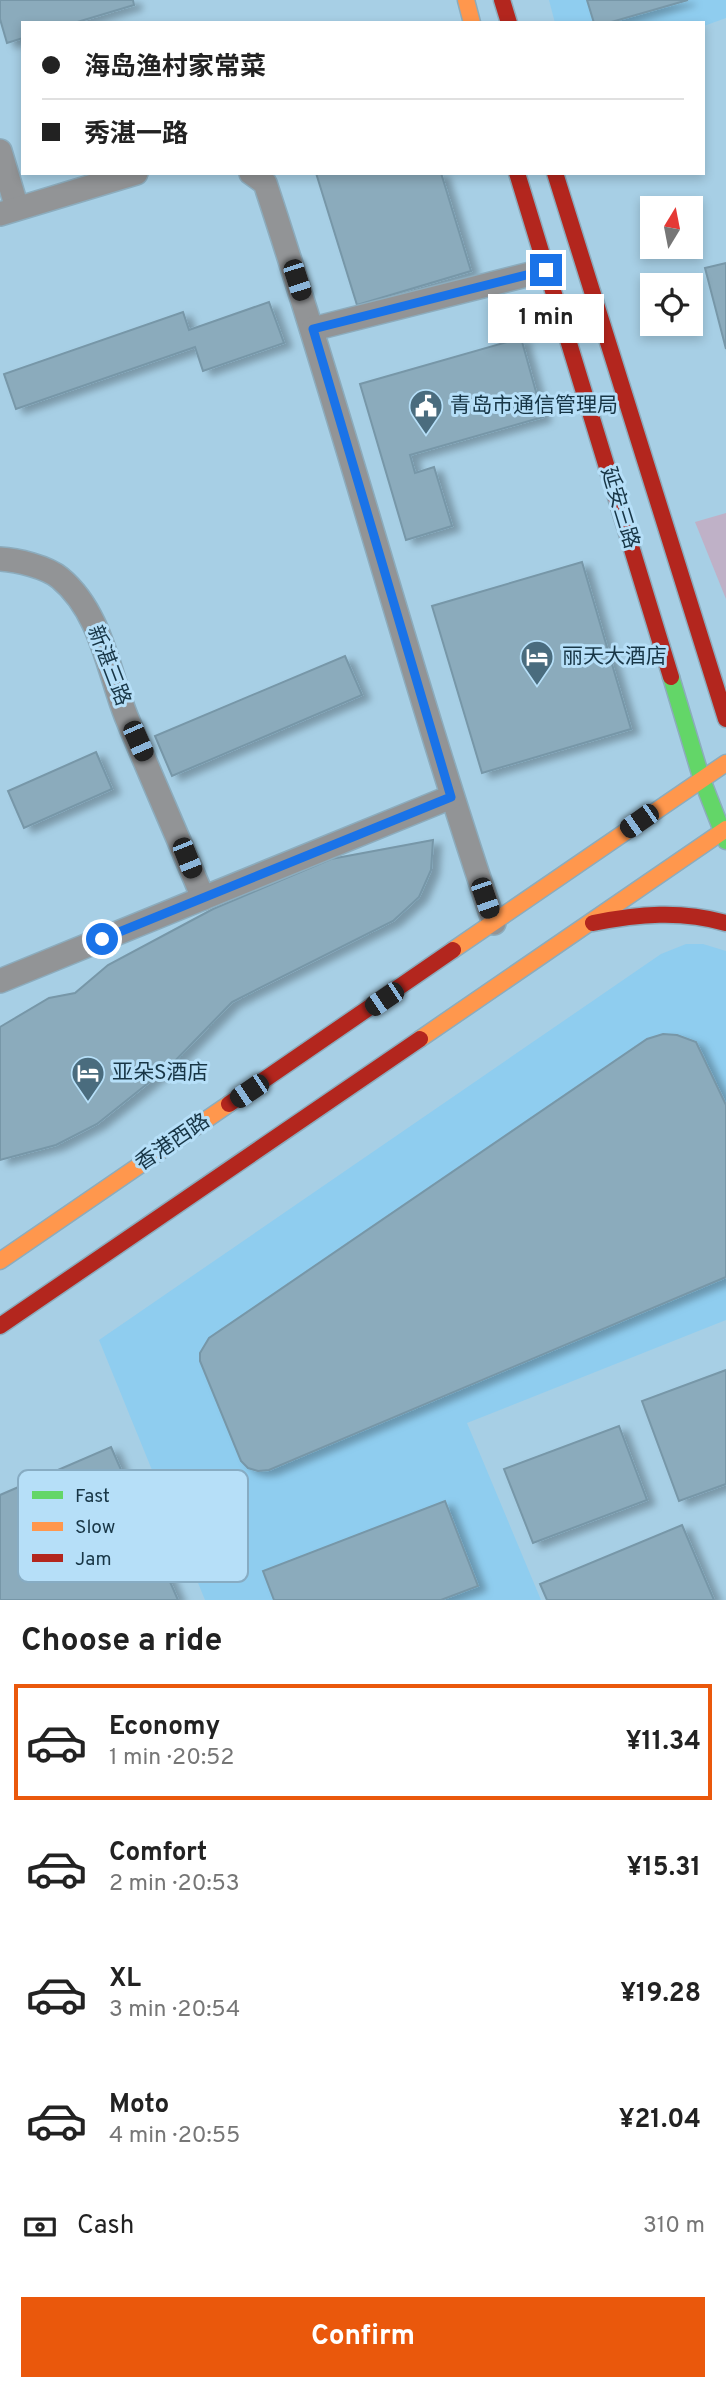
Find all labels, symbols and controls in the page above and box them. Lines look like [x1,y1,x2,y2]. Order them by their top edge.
text: 海岛渔村家常菜 [84,52,266,85]
text: 秀湛一路 [84,119,188,152]
north arrow [640,196,704,259]
map controls [640,196,703,336]
route end [530,254,562,286]
car [281,257,314,303]
button: locate [640,273,703,336]
callout: 1 min [488,294,604,344]
text: 1 min [518,304,574,333]
public building icon: 青岛市通信管理局 [407,387,445,436]
place label: 青岛市通信管理局 [450,393,618,420]
street label: 延安三路 [594,464,644,552]
street label: 新湛三路 [80,622,136,710]
hotel icon: 丽天大酒店 [518,638,556,687]
place label: 丽天大酒店 [562,644,667,671]
car [120,718,157,764]
car [616,800,663,842]
car [170,835,205,881]
car [469,875,502,921]
route start [86,923,118,955]
car [361,979,408,1019]
hotel icon: 亚朵S酒店 [69,1054,107,1103]
place label: 亚朵S酒店 [112,1060,209,1087]
car [226,1071,273,1111]
street label: 香港西路 [131,1108,215,1178]
legend [18,1470,248,1582]
text: Fast [75,1485,110,1509]
text: Slow [75,1516,115,1540]
text: Jam [75,1548,112,1572]
text: Choose a ride [21,1622,222,1662]
icon: car [25,1711,88,1774]
text: Economy [109,1711,220,1744]
text: ¥11.34 [626,1726,701,1759]
text: 1 min · 20:52 [109,1744,234,1773]
icon: car [25,1837,88,1900]
text: Comfort [109,1837,207,1870]
text: ¥15.31 [627,1852,701,1885]
text: 2 min · 20:53 [109,1870,240,1899]
icon: car [25,1963,88,2026]
text: XL [109,1963,141,1996]
text: ¥19.28 [620,1978,701,2011]
text: 3 min · 20:54 [109,1996,240,2025]
icon: car [25,2089,88,2152]
text: Moto [109,2089,169,2122]
text: ¥21.04 [619,2104,701,2137]
text: 4 min · 20:55 [109,2122,240,2151]
icon: cash [21,2208,59,2246]
text: Cash [77,2210,134,2243]
text: 310 m [643,2212,705,2241]
button: Confirm [21,2297,705,2377]

